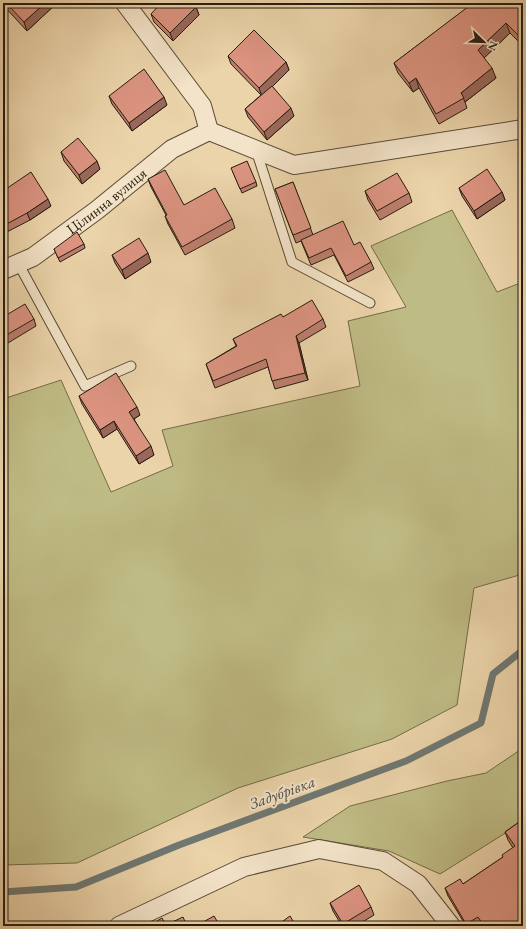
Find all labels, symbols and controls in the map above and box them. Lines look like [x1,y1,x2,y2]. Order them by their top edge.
north arrow [464,22,504,62]
text: N [485,39,501,53]
street label: Цілинна вулиця [62,163,151,238]
water label: Задубрівка [246,771,318,814]

